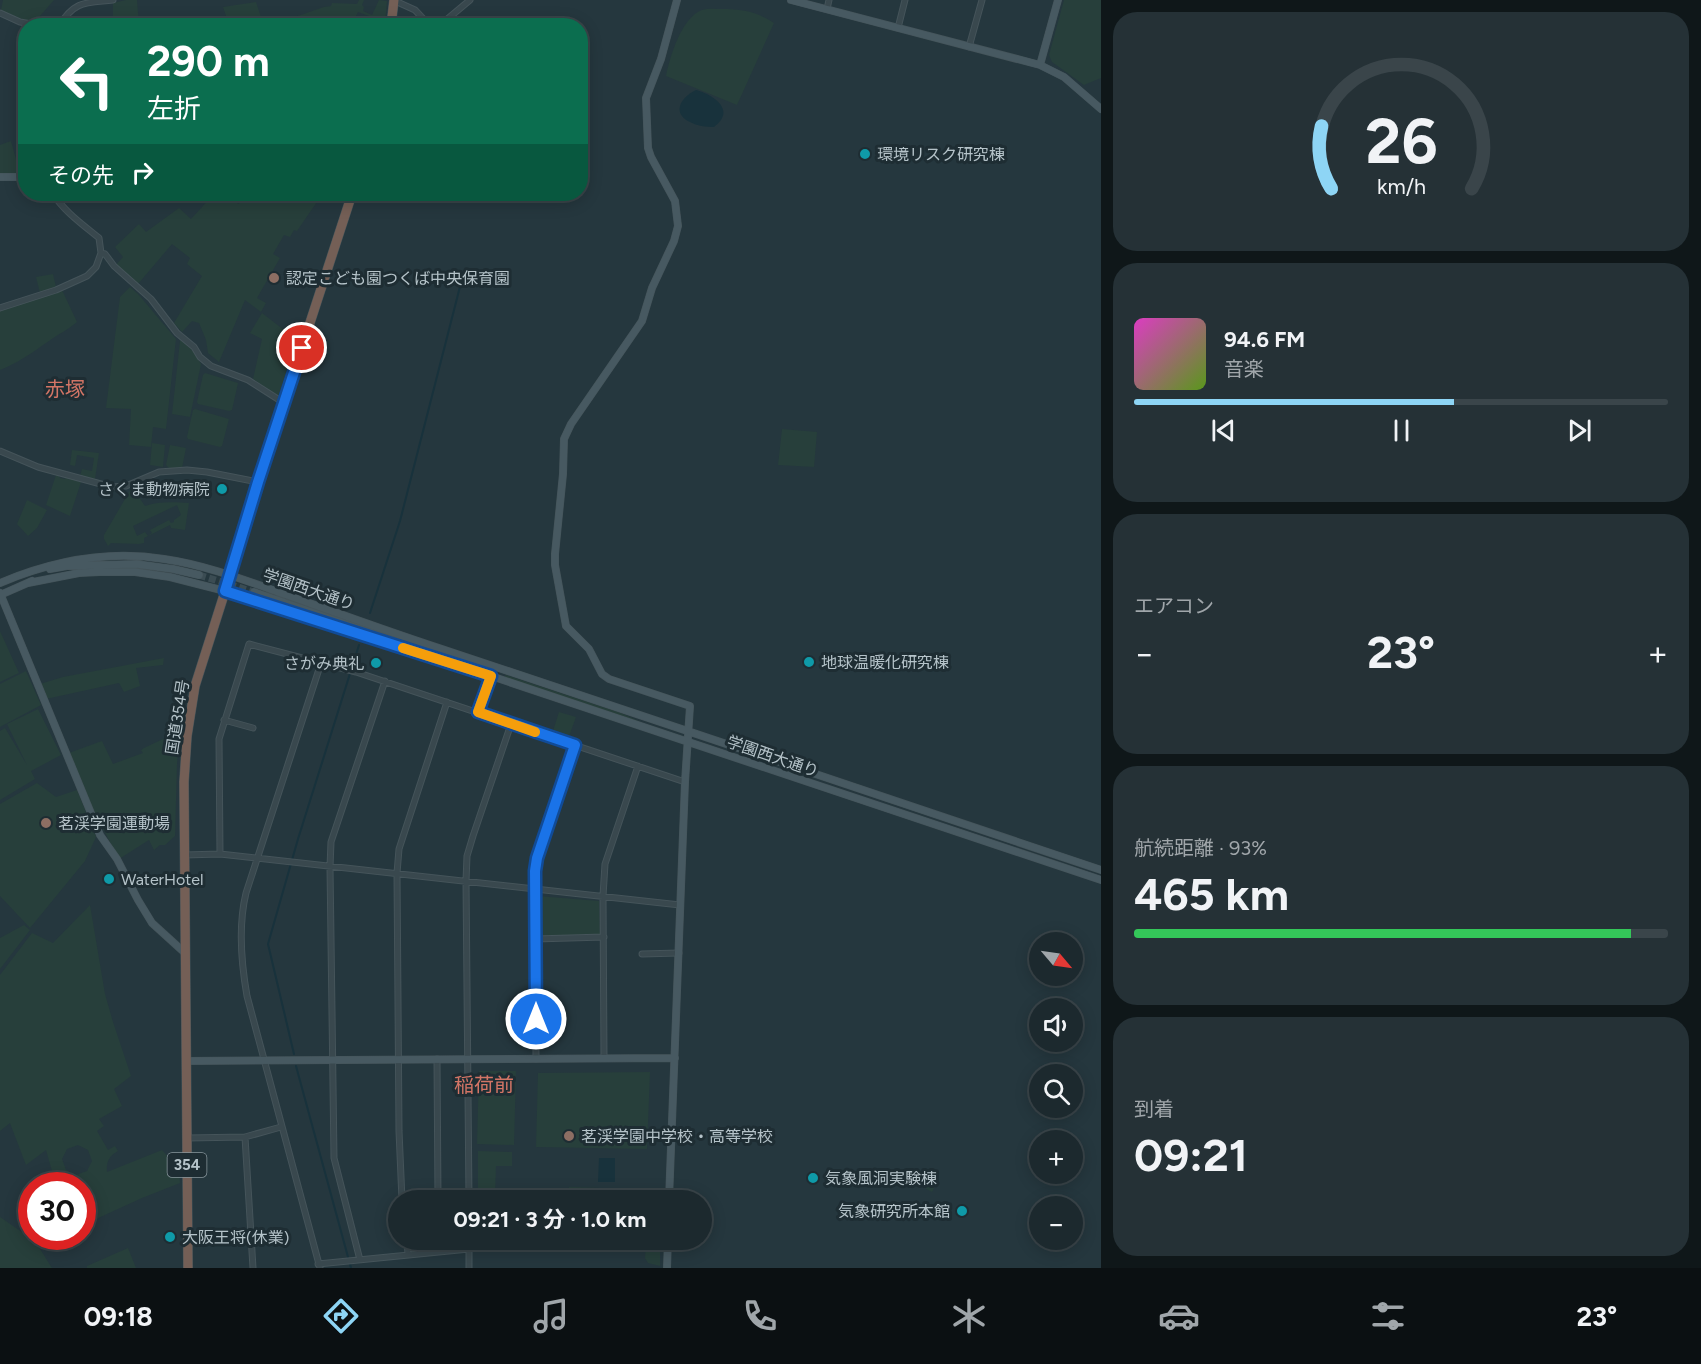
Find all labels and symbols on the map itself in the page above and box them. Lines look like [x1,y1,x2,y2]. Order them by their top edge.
place label: 環境リスク研究棟 [877,145,1005,164]
marker: 環境リスク研究棟 [858,147,872,161]
place label: 認定こども園つくば中央保育園 [286,269,510,288]
marker: 認定こども園つくば中央保育園 [267,271,281,285]
pin [276,322,327,373]
district label: 赤塚 [45,377,85,401]
place label: さくま動物病院 [98,480,210,499]
marker: さくま動物病院 [215,482,229,496]
street label: 学園西大通り [260,565,357,614]
place label: 地球温暖化研究棟 [821,653,949,672]
place label: さがみ典礼 [284,654,364,673]
marker: 地球温暖化研究棟 [802,655,816,669]
marker: さがみ典礼 [369,656,383,670]
street label: 国道354号 [162,678,193,756]
street label: 学園西大通り [724,732,821,781]
place label: 茗渓学園運動場 [58,814,170,833]
marker: 茗渓学園運動場 [39,816,53,830]
place label: WaterHotel [121,870,204,889]
marker: WaterHotel [102,872,116,886]
north arrow [1029,932,1083,986]
position arrow [504,987,568,1051]
district label: 稲荷前 [454,1073,514,1097]
place label: 茗渓学園中学校・高等学校 [581,1127,773,1146]
marker: 茗渓学園中学校・高等学校 [562,1129,576,1143]
road number: 354 [168,1153,207,1177]
place label: 気象風洞実験棟 [825,1169,937,1188]
marker: 気象風洞実験棟 [806,1171,820,1185]
speed limit sign: 30 [18,1172,96,1250]
place label: 気象研究所本館 [838,1202,950,1221]
marker: 気象研究所本館 [955,1204,969,1218]
place label: 大阪王将(休業) [182,1228,289,1247]
marker: 大阪王将(休業) [163,1230,177,1244]

